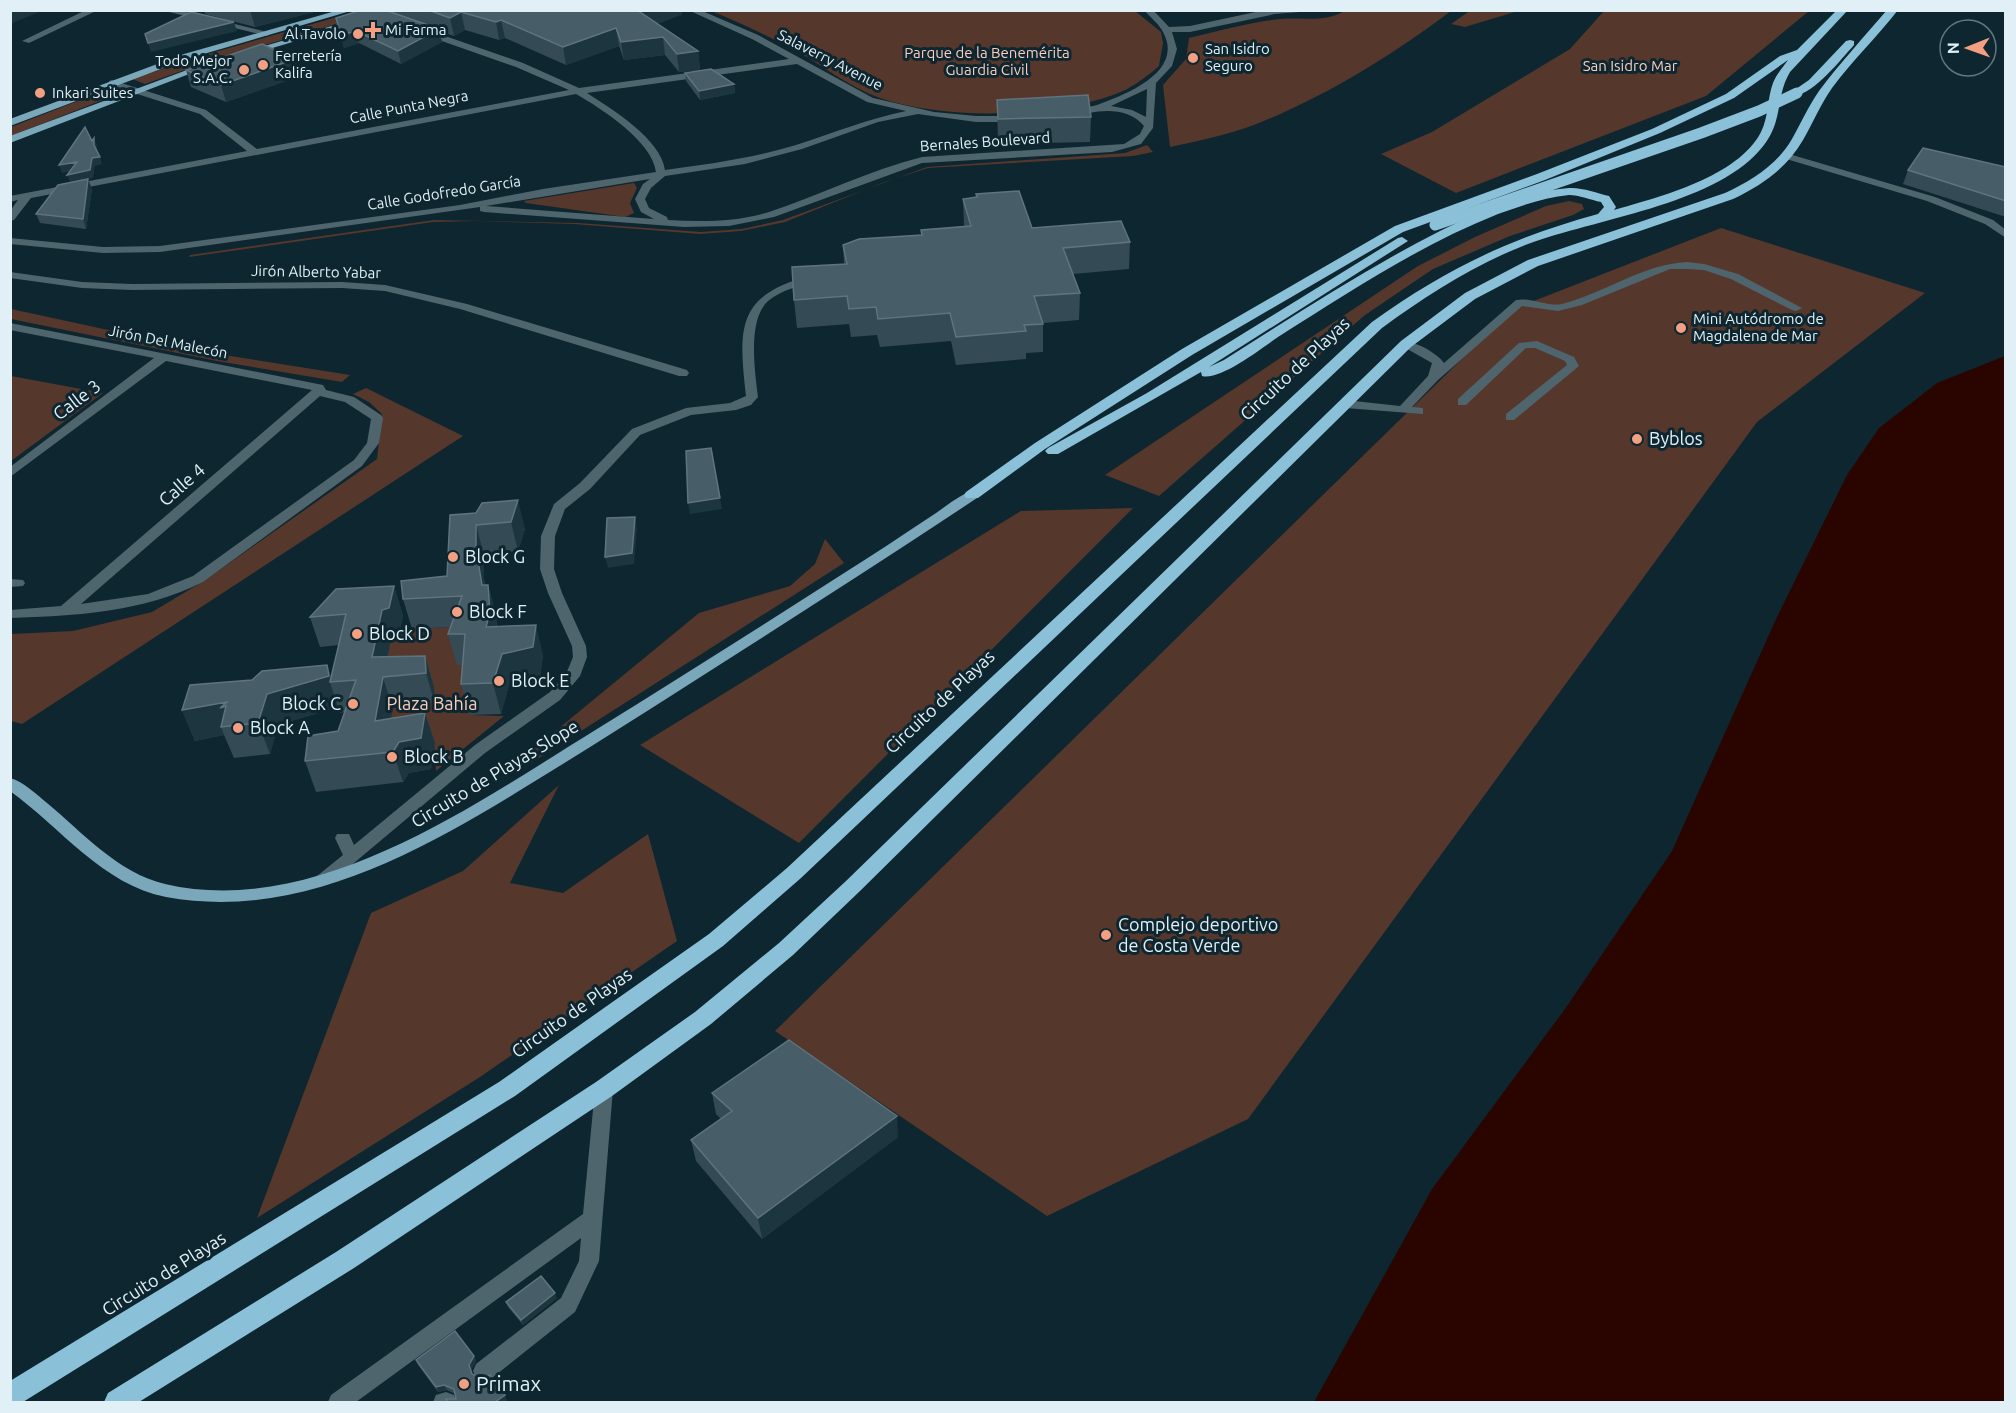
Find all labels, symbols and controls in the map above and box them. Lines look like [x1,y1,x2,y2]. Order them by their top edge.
north arrow [1938,18,1998,78]
place label: Mi Farma [385,21,447,38]
marker: Mi Farma [366,23,380,37]
place label: Al Tavolo [285,25,346,42]
street label: Salaverry Avenue [775,26,886,93]
marker: Al Tavolo [351,27,365,41]
place label: San Isidro Seguro [1205,40,1270,74]
text: N [1944,42,1962,54]
park label: Parque de la Benemérita Guardia Civil [904,44,1070,78]
place label: Ferretería Kalifa [275,47,342,81]
marker: San Isidro Seguro [1186,51,1200,65]
place label: Todo Mejor S.A.C. [155,52,232,86]
park label: San Isidro Mar [1583,57,1678,74]
marker: Ferretería Kalifa [256,58,270,72]
marker: Todo Mejor S.A.C. [237,63,251,77]
place label: Inkari Suites [52,84,133,101]
marker: Inkari Suites [33,86,47,100]
street label: Calle Punta Negra [348,87,470,126]
street label: Bernales Boulevard [919,128,1051,155]
street label: Calle Godofredo García [366,172,522,213]
street label: Jirón Alberto Yabar [251,262,381,281]
place label: Mini Autódromo de Magdalena de Mar [1693,310,1824,344]
street label: Circuito de Playas [1236,312,1353,424]
marker: Mini Autódromo de Magdalena de Mar [1674,321,1688,335]
street label: Jirón Del Malecón [107,322,229,361]
street label: Calle 3 [49,375,104,423]
place label: Byblos [1649,428,1703,448]
marker: Byblos [1630,432,1644,446]
street label: Calle 4 [154,459,208,509]
place label: Block G [465,546,525,566]
marker: Block G [446,550,460,564]
place label: Block F [469,601,527,621]
marker: Block F [450,605,464,619]
place label: Block D [369,623,430,643]
marker: Block D [350,627,364,641]
street label: Circuito de Playas [881,645,998,757]
place label: Block E [511,670,569,690]
marker: Block E [492,674,506,688]
place label: Block C [282,693,341,713]
park label: Plaza Bahía [387,693,477,713]
marker: Block C [346,697,360,711]
street label: Circuito de Playas Slope [407,715,582,831]
place label: Block A [250,717,310,737]
marker: Block A [231,721,245,735]
place label: Block B [404,746,464,766]
marker: Block B [385,750,399,764]
place label: Complejo deportivo de Costa Verde [1118,914,1278,955]
marker: Complejo deportivo de Costa Verde [1099,928,1113,942]
street label: Circuito de Playas [508,963,635,1061]
street label: Circuito de Playas [98,1227,229,1319]
place label: Primax [476,1371,542,1395]
marker: Primax [457,1377,471,1391]

